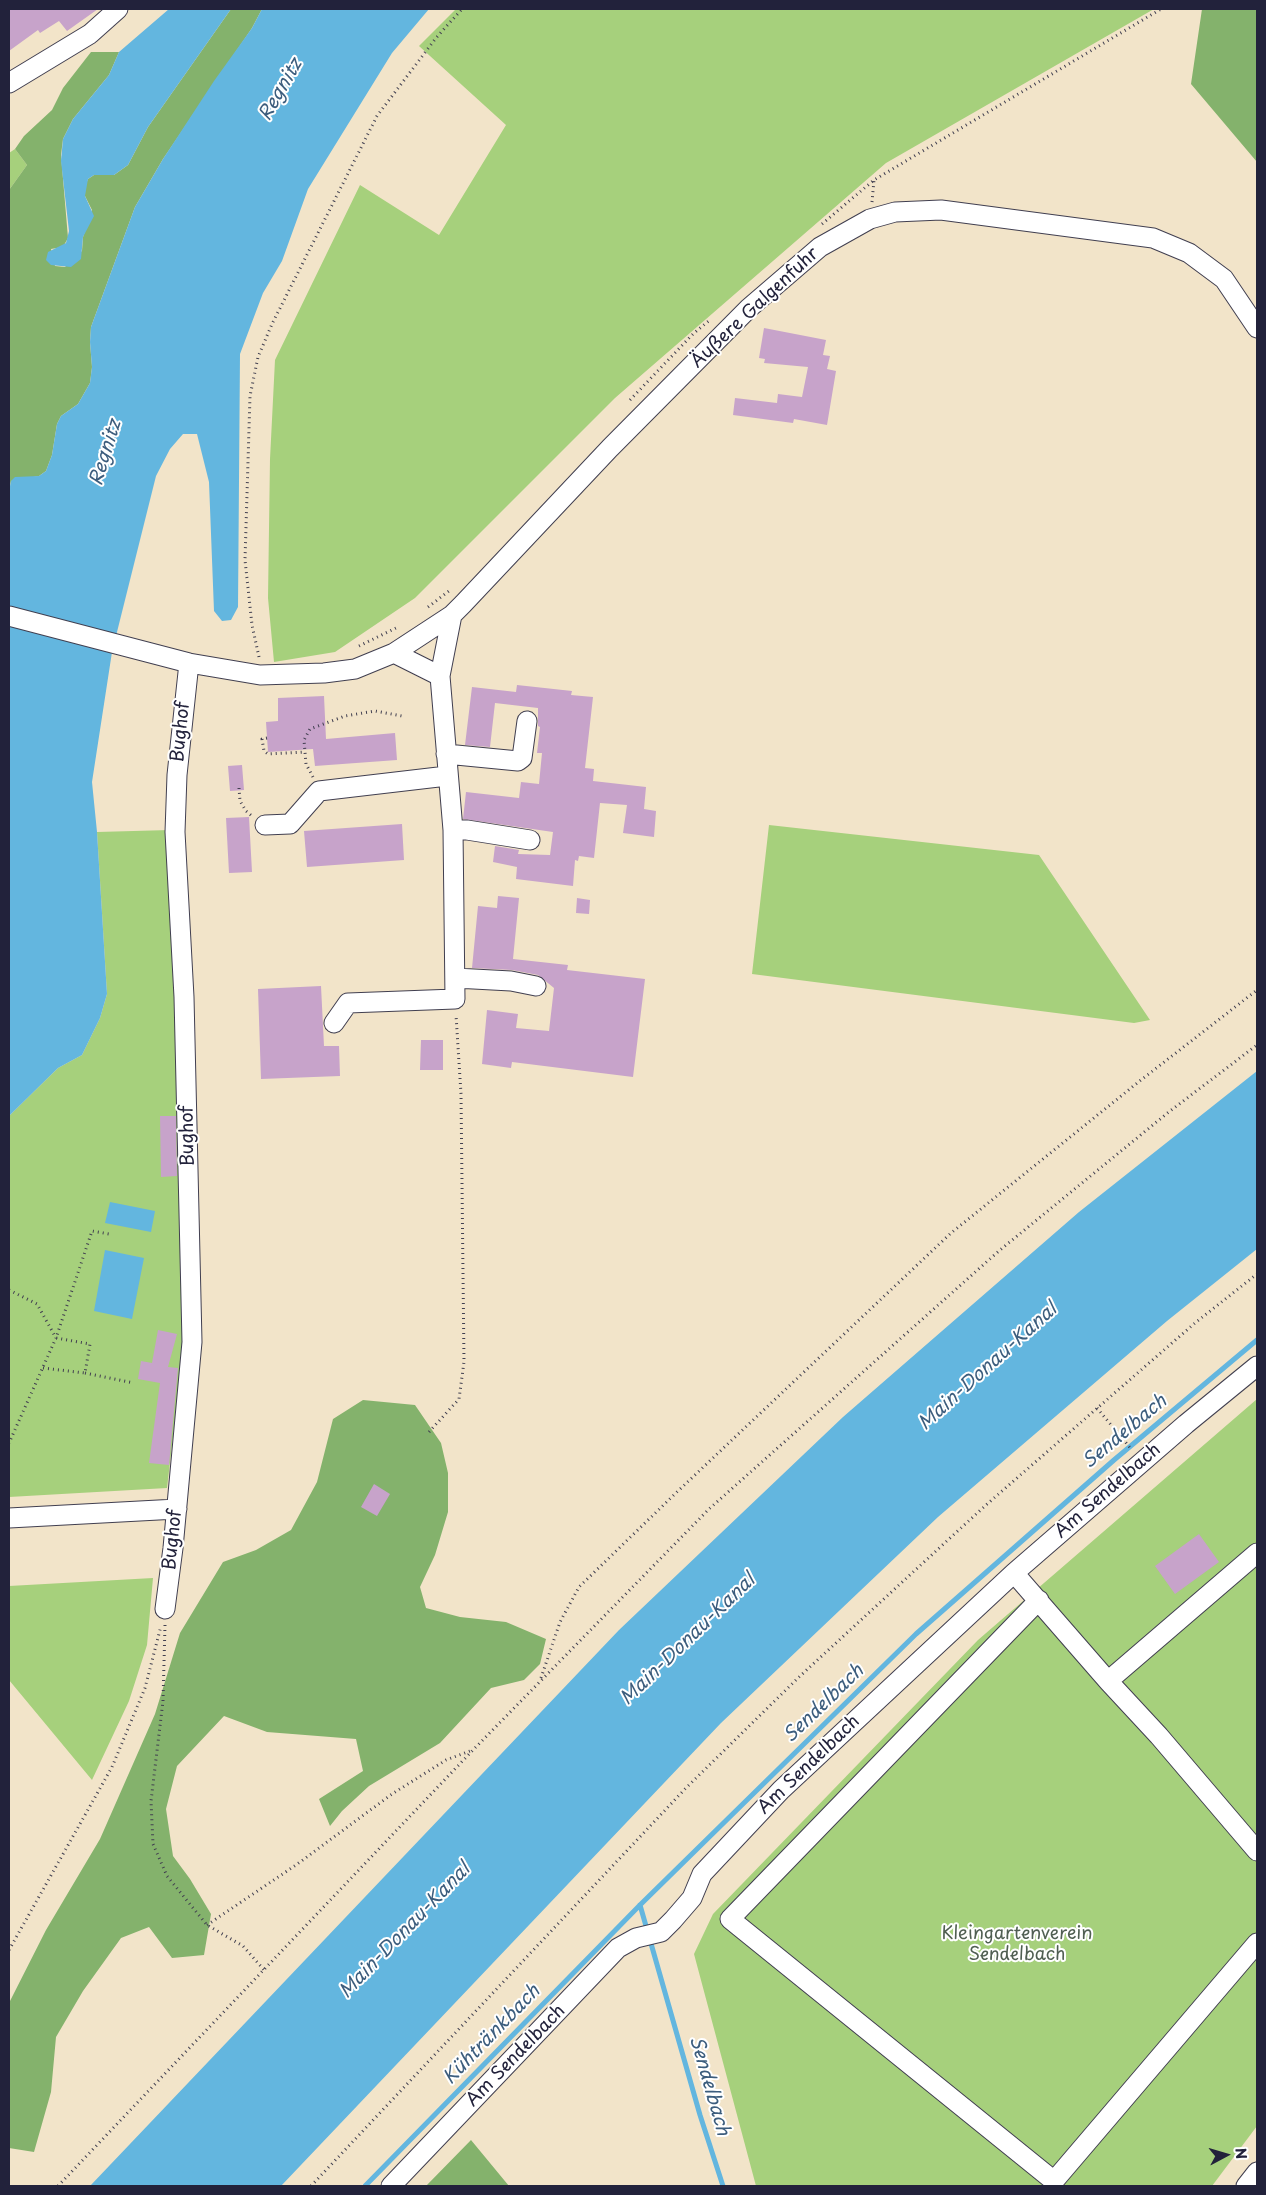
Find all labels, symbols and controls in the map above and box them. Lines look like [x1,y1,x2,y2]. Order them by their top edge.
water label: Regnitz [254,55,308,125]
street label: Äußere Galgenfuhr [687,243,823,373]
water label: Regnitz [85,418,127,488]
street label: Bughof [167,701,195,763]
street label: Bughof [177,1105,199,1167]
water label: Main-Donau-Kanal [914,1299,1062,1435]
water label: Sendelbach [1078,1390,1172,1474]
street label: Am Sendelbach [1051,1439,1165,1543]
street label: Bughof [159,1509,187,1571]
water label: Main-Donau-Kanal [616,1570,760,1710]
water label: Sendelbach [779,1660,869,1748]
street label: Am Sendelbach [754,1711,864,1819]
water label: Main-Donau-Kanal [335,1859,475,2003]
park label: Kleingartenverein Sendelbach [941,1923,1093,1966]
water label: Kühtränkbach [439,1981,545,2089]
street label: Am Sendelbach [462,2001,570,2111]
water label: Sendelbach [684,2034,734,2138]
north arrow [1201,2130,1251,2180]
text: N [1230,2147,1252,2160]

